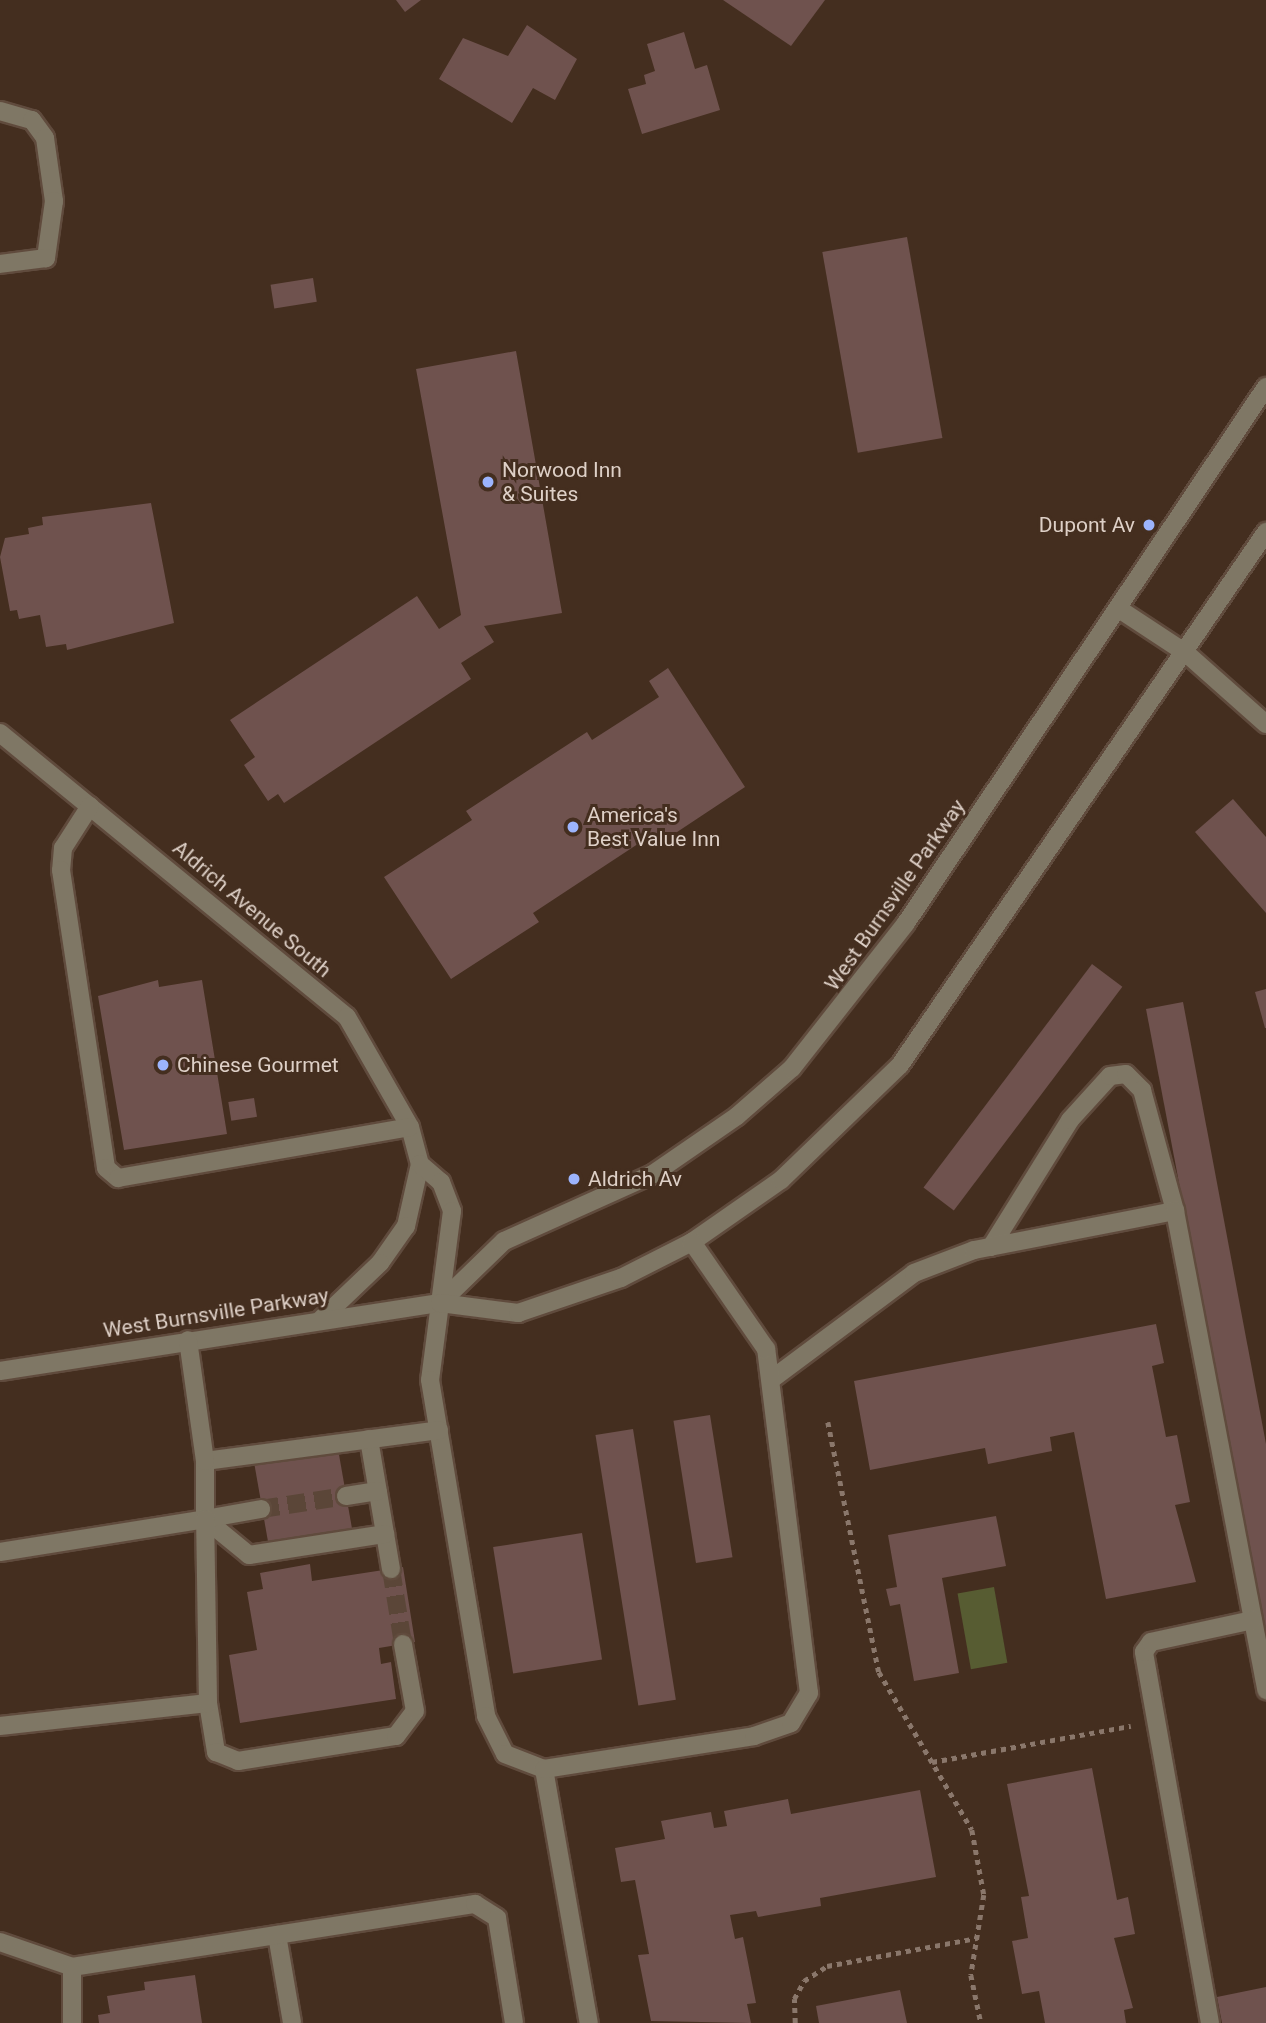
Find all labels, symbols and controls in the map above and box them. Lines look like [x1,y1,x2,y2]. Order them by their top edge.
place label: Norwood Inn & Suites [502,457,622,507]
marker: Norwood Inn & Suites [480,474,496,490]
place label: Dupont Av [1039,512,1135,538]
marker: Dupont Av [1141,517,1157,533]
street label: West Burnsville Parkway [819,795,971,995]
place label: America's Best Value Inn [587,802,720,852]
marker: America's Best Value Inn [565,819,581,835]
street label: Aldrich Avenue South [168,835,336,983]
place label: Chinese Gourmet [177,1052,339,1078]
marker: Chinese Gourmet [155,1057,171,1073]
place label: Aldrich Av [588,1166,682,1192]
marker: Aldrich Av [566,1171,582,1187]
street label: West Burnsville Parkway [102,1283,330,1343]

